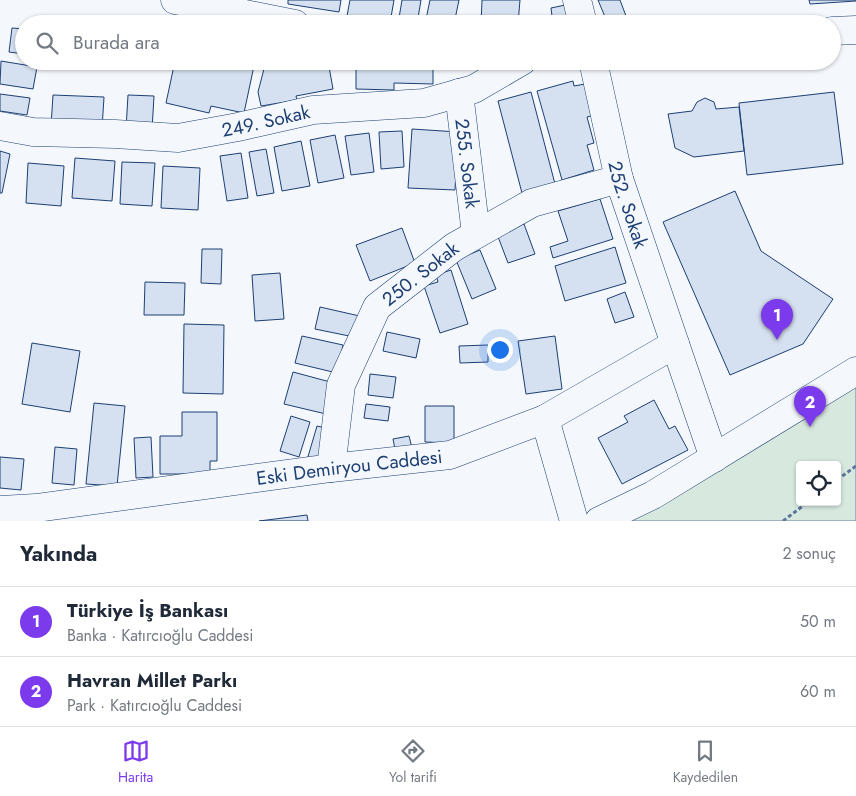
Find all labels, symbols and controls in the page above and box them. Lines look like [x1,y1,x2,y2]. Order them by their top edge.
search box [15,15,841,70]
icon: search [33,29,61,57]
text: Burada ara [73,29,160,56]
street label: 249. Sokak [219,98,313,144]
street label: 255. Sokak [448,117,486,211]
street label: 252. Sokak [601,159,655,253]
street label: 250. Sokak [376,235,465,313]
pin: 1 [761,299,793,340]
your location [487,337,513,363]
pin: 2 [794,386,826,427]
street label: Eski Demiryou Caddesi [255,443,444,492]
map controls [796,461,841,506]
button: locate [796,461,841,506]
text: Yakında [20,539,97,569]
text: 2 sonuç [782,542,836,565]
text: Türkiye İş Bankası [67,597,228,624]
text: 1 [32,610,40,633]
text: 50 m [800,610,836,633]
text: Banka · Katırcıoğlu Caddesi [67,624,253,647]
text: Havran Millet Parkı [67,667,237,694]
text: 2 [31,680,41,703]
text: 60 m [800,680,836,703]
text: Park · Katırcıoğlu Caddesi [67,694,242,717]
tab: Harita [118,737,153,787]
tab: Yol tarifi [389,737,437,787]
tab: Kaydedilen [673,737,738,787]

